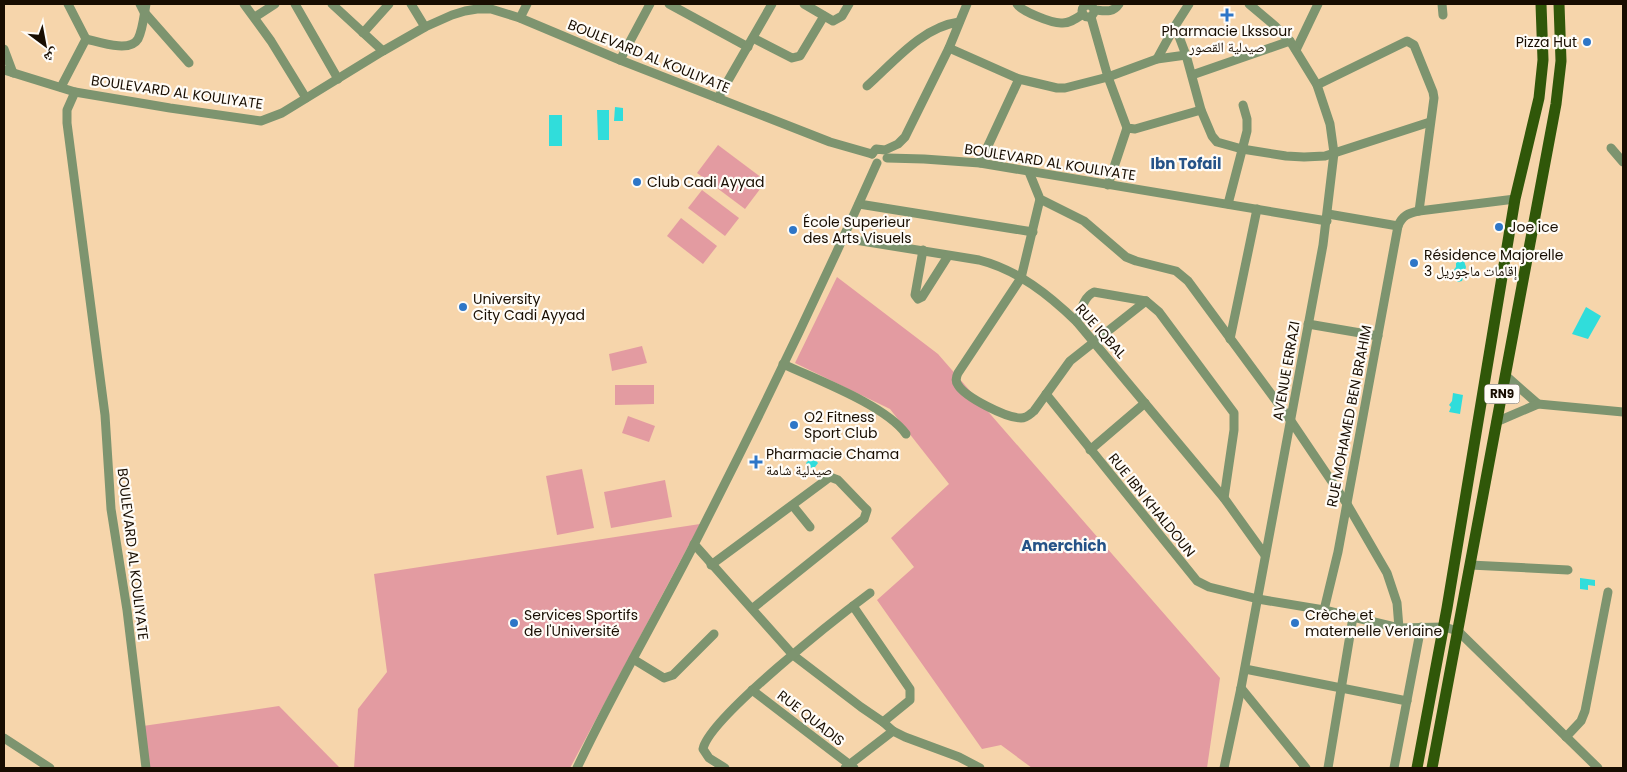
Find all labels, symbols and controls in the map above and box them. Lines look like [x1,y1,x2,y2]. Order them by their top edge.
marker: Pharmacie Lkssour صيدلية القصور [1221,9,1233,21]
street label: BOULEVARD AL KOULIYATE [565,14,733,98]
north arrow [20,20,70,70]
place label: Pharmacie Lkssour صيدلية القصور [1161,21,1293,57]
place label: Pizza Hut [1516,32,1577,52]
marker: Pizza Hut [1581,36,1593,48]
text: ش [40,44,63,69]
street label: BOULEVARD AL KOULIYATE [90,70,264,114]
street label: BOULEVARD AL KOULIYATE [963,139,1137,185]
district label: Ibn Tofail [1151,153,1221,174]
place label: Club Cadi Ayyad [647,172,764,192]
marker: Club Cadi Ayyad [631,176,643,188]
place label: École Superieur des Arts Visuels [803,212,912,248]
place label: Joe ice [1509,217,1559,237]
marker: Joe ice [1493,221,1505,233]
marker: École Superieur des Arts Visuels [787,224,799,236]
place label: Résidence Majorelle إقامات ماجوريل 3 [1424,245,1564,281]
marker: Résidence Majorelle إقامات ماجوريل 3 [1408,257,1420,269]
place label: University City Cadi Ayyad [473,289,585,325]
street label: RUE IQBAL [1071,299,1131,363]
marker: University City Cadi Ayyad [457,301,469,313]
street label: AVENUE ERRAZI [1267,320,1305,422]
street label: RUE MOHAMED BEN BRAHIM [1322,323,1376,509]
road number: RN9 [1484,384,1520,404]
place label: O2 Fitness Sport Club [804,407,877,443]
marker: O2 Fitness Sport Club [788,419,800,431]
place label: Pharmacie Chama صيدلية شامة [766,444,899,480]
street label: RUE IBN KHALDOUN [1104,449,1200,561]
marker: Pharmacie Chama صيدلية شامة [750,456,762,468]
street label: BOULEVARD AL KOULIYATE [113,467,153,641]
district label: Amerchich [1021,535,1107,556]
place label: Services Sportifs de l'Université [524,605,638,641]
place label: Crèche et maternelle Verlaine [1305,605,1443,641]
marker: Services Sportifs de l'Université [508,617,520,629]
marker: Crèche et maternelle Verlaine [1289,617,1301,629]
street label: RUE QUADIS [773,685,849,751]

